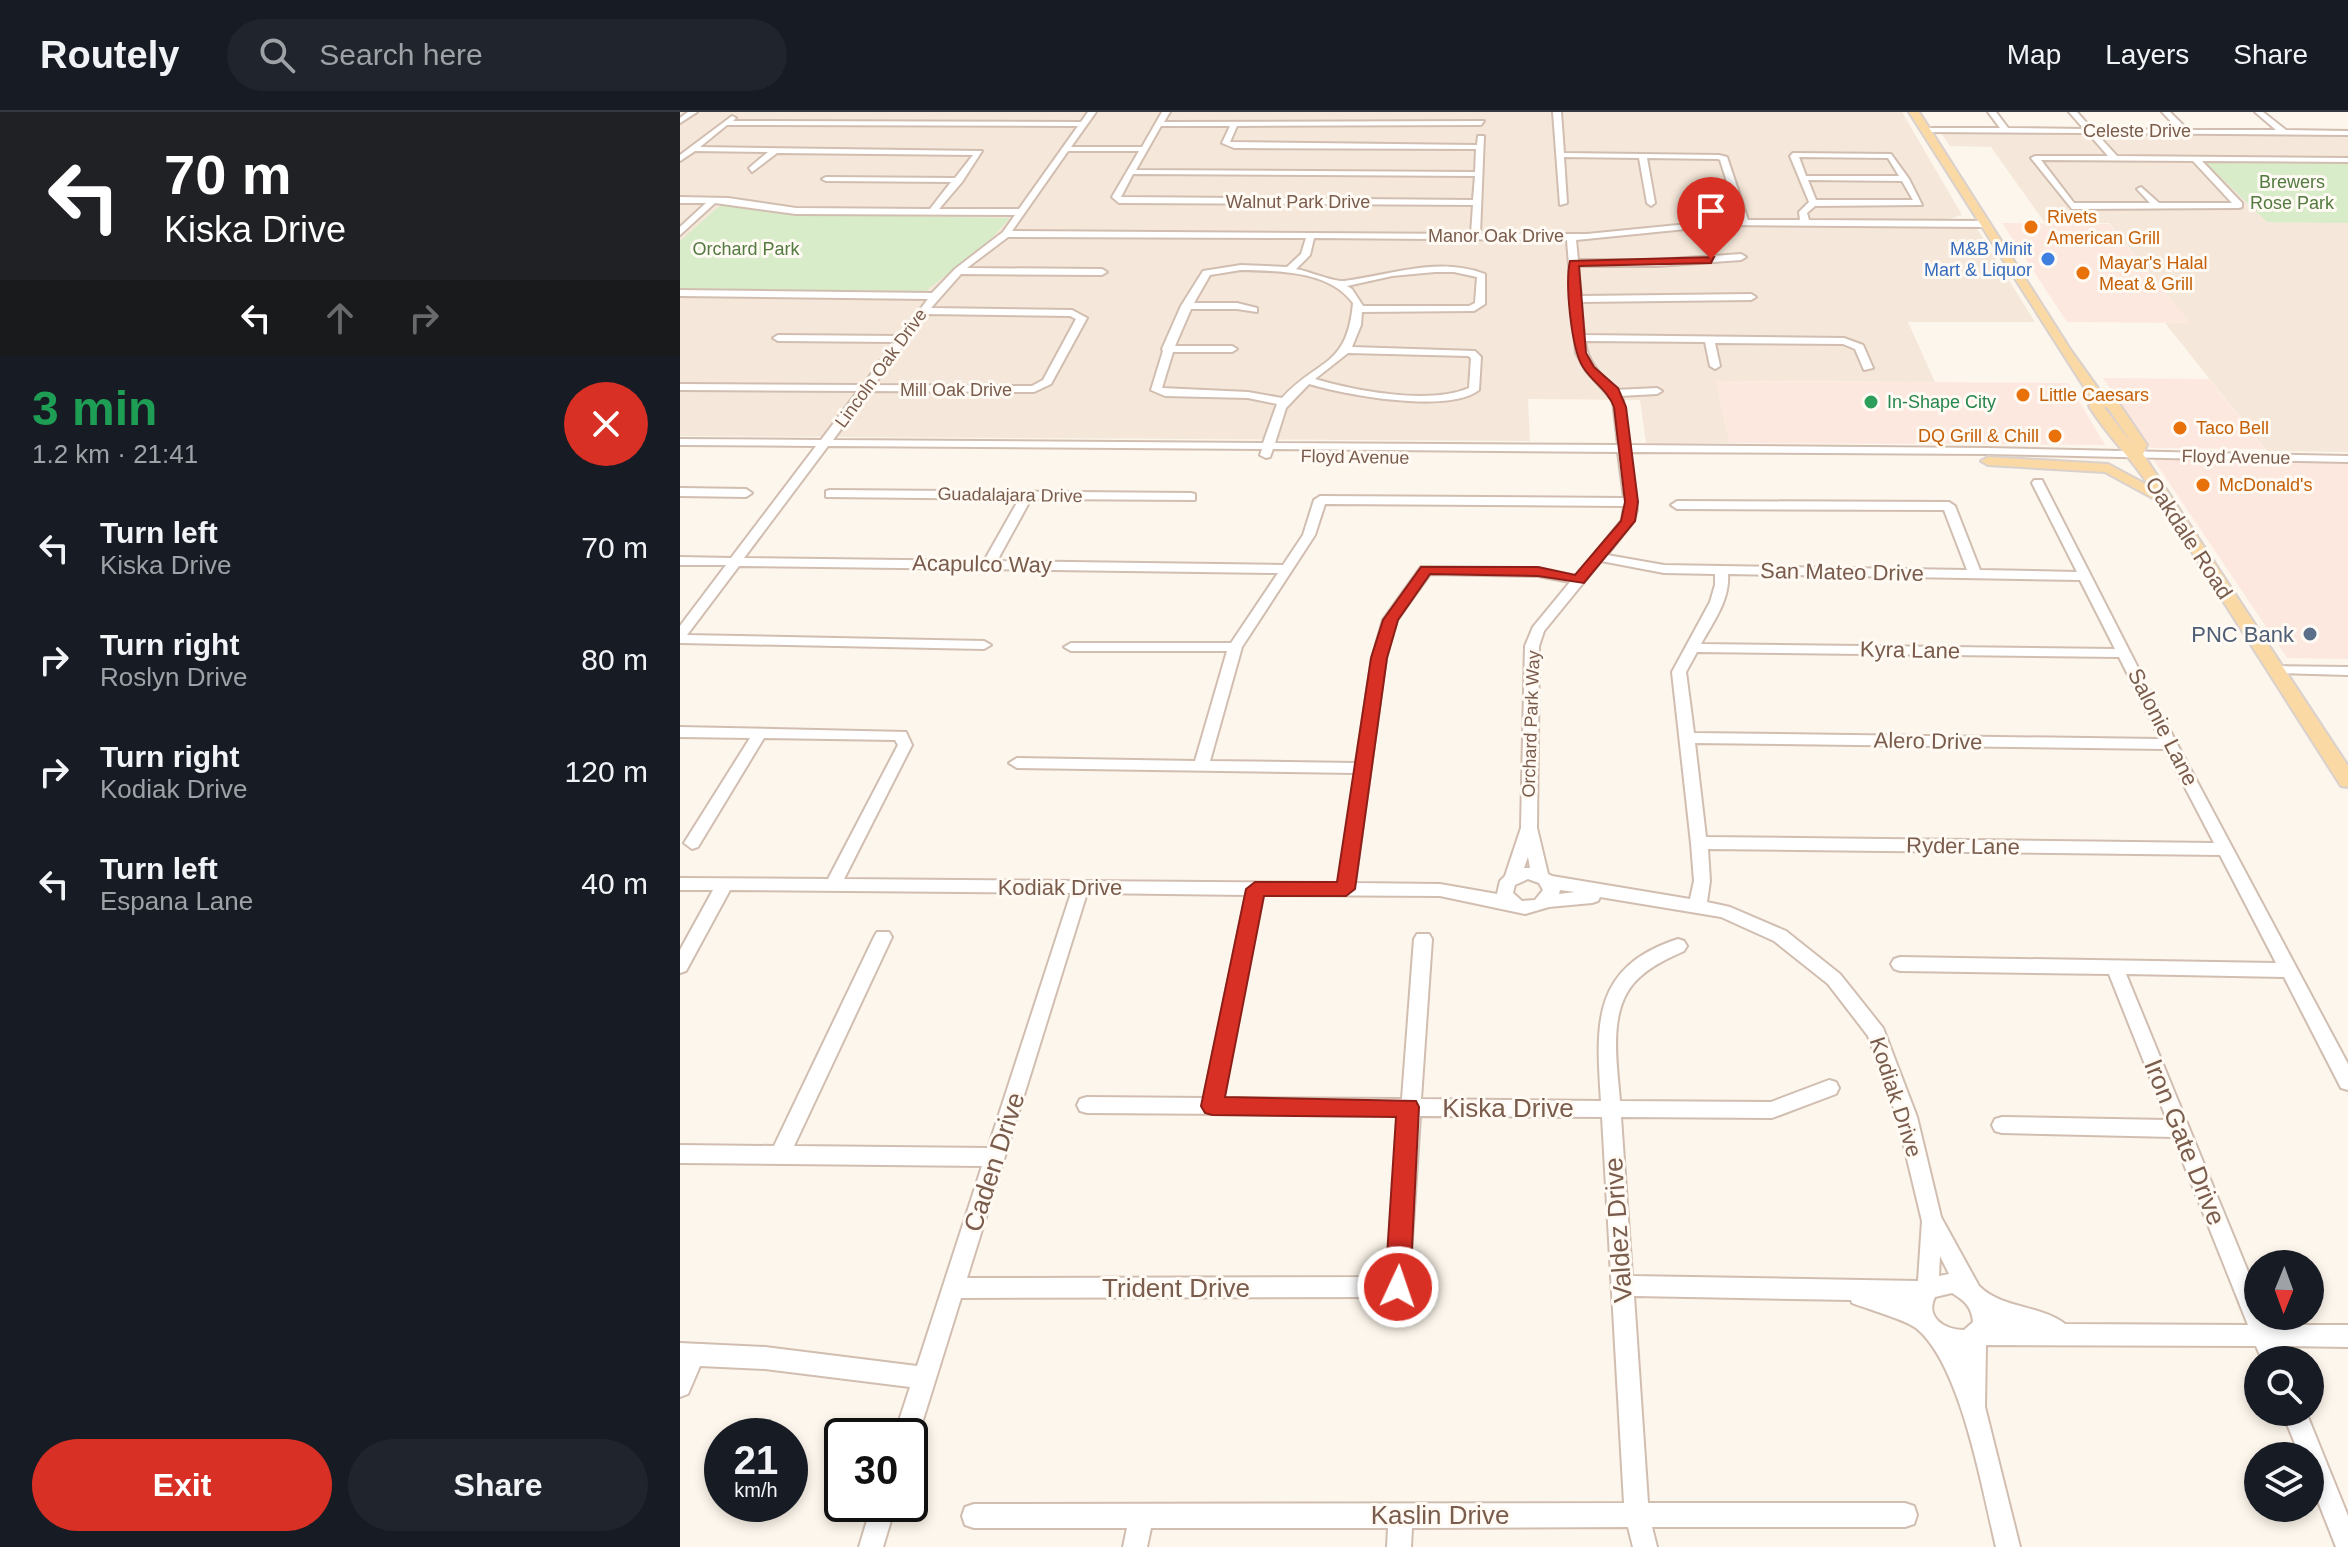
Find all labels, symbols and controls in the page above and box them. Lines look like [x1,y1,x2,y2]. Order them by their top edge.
search box [227,19,787,91]
icon: search [255,33,299,77]
text: Routely [40,34,179,76]
text: Search here [319,38,483,71]
text: Map [2007,39,2061,70]
text: Layers [2105,39,2189,70]
text: Share [2233,39,2308,70]
street label: Celeste Drive [2083,121,2191,141]
text: 70 m [164,143,292,206]
icon: left [32,144,136,248]
park label: Brewers Rose Park [2250,172,2335,213]
pin [1677,177,1745,259]
icon: arrive [1689,189,1733,233]
street label: Walnut Park Drive [1226,192,1370,212]
place label: Rivets American Grill [2047,207,2160,248]
text: Kiska Drive [164,209,346,250]
marker: Rivets American Grill [2022,218,2040,236]
street label: Manor Oak Drive [1428,226,1564,246]
park label: Orchard Park [692,239,801,259]
place label: M&B Minit Mart & Liquor [1924,239,2032,280]
marker: M&B Minit Mart & Liquor [2039,250,2057,268]
place label: Mayar's Halal Meat & Grill [2099,253,2207,294]
marker: Mayar's Halal Meat & Grill [2074,264,2092,282]
icon: left [234,296,278,340]
icon: ahead [318,296,362,340]
icon: right [402,296,446,340]
street label: Lincoln Oak Drive [831,305,931,431]
street label: Mill Oak Drive [900,380,1012,400]
text: 3 min [32,382,157,435]
button: close [564,382,648,466]
place label: Little Caesars [2039,385,2149,405]
marker: Little Caesars [2014,386,2032,404]
place label: In-Shape City [1887,392,1996,412]
marker: In-Shape City [1862,393,1880,411]
place label: Taco Bell [2196,418,2269,438]
marker: Taco Bell [2171,419,2189,437]
place label: DQ Grill & Chill [1918,426,2039,446]
marker: DQ Grill & Chill [2046,427,2064,445]
text: 1.2 km · 21:41 [32,439,198,469]
street label: Floyd Avenue [1300,446,1410,468]
street label: Floyd Avenue [2181,446,2291,468]
street label: Oakdale Road [2140,472,2238,604]
place label: McDonald's [2219,475,2312,495]
marker: McDonald's [2194,476,2212,494]
street label: Guadalajara Drive [937,484,1083,506]
text: Turn left [100,516,218,549]
icon: left [32,526,76,570]
text: 70 m [581,531,648,564]
text: Kiska Drive [100,550,231,580]
street label: Acapulco Way [912,550,1052,578]
street label: San Mateo Drive [1760,558,1924,586]
place label: PNC Bank [2191,622,2295,647]
marker: PNC Bank [2301,625,2319,643]
text: Turn right [100,628,239,661]
street label: Kyra Lane [1860,637,1960,663]
icon: right [32,638,76,682]
text: 80 m [581,643,648,676]
street label: Orchard Park Way [1518,650,1544,798]
text: Roslyn Drive [100,662,247,692]
street label: Salonie Lane [2123,664,2203,790]
street label: Alero Drive [1873,728,1983,754]
text: Turn right [100,740,239,773]
icon: right [32,750,76,794]
text: 120 m [565,755,648,788]
text: Kodiak Drive [100,774,247,804]
street label: Ryder Lane [1906,833,2020,859]
text: Turn left [100,852,218,885]
icon: left [32,862,76,906]
text: 40 m [581,867,648,900]
street label: Kodiak Drive [998,875,1122,900]
text: Espana Lane [100,886,253,916]
street label: Kodiak Drive [1865,1034,1927,1160]
street label: Iron Gate Drive [2138,1055,2232,1229]
street label: Caden Drive [957,1089,1031,1235]
street label: Kiska Drive [1442,1093,1574,1123]
street label: Valdez Drive [1598,1156,1638,1304]
position arrow [1356,1245,1440,1329]
north arrow [2244,1250,2324,1330]
map controls [2244,1250,2324,1522]
street label: Trident Drive [1102,1273,1250,1303]
button: search [2244,1346,2324,1426]
speed limit sign: 30 [824,1418,928,1522]
text: 21 [734,1438,778,1482]
button: Exit [32,1439,332,1531]
button: Share [348,1439,648,1531]
button: layers [2244,1442,2324,1522]
text: km/h [734,1479,778,1501]
street label: Kaslin Drive [1371,1500,1509,1530]

